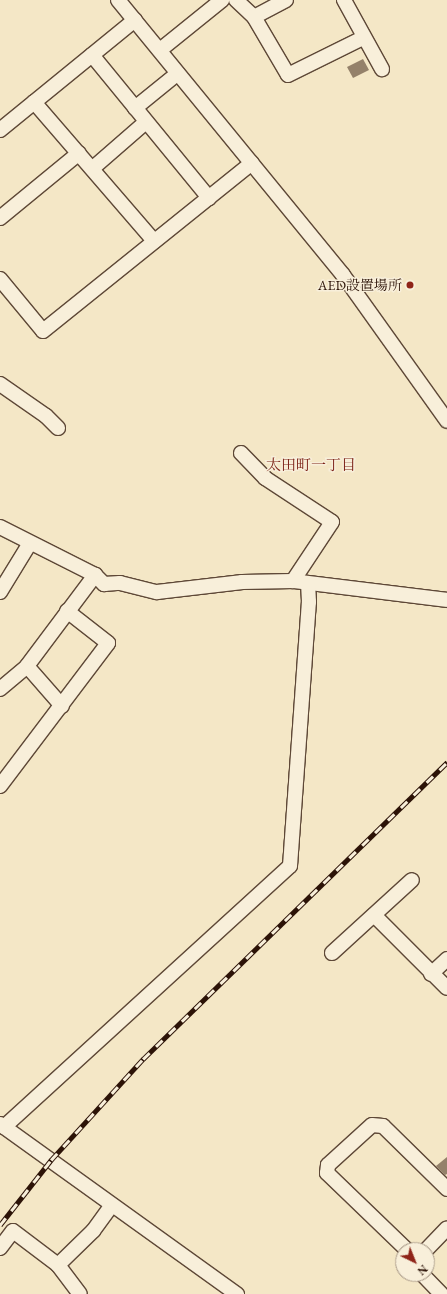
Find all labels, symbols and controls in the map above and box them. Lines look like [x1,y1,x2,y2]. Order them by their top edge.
place label: AED設置場所 [318,277,402,293]
marker: AED設置場所 [405,280,415,290]
district label: 太田町一丁目 [266,456,356,474]
north arrow [395,1242,435,1282]
text: N [414,1262,431,1278]

